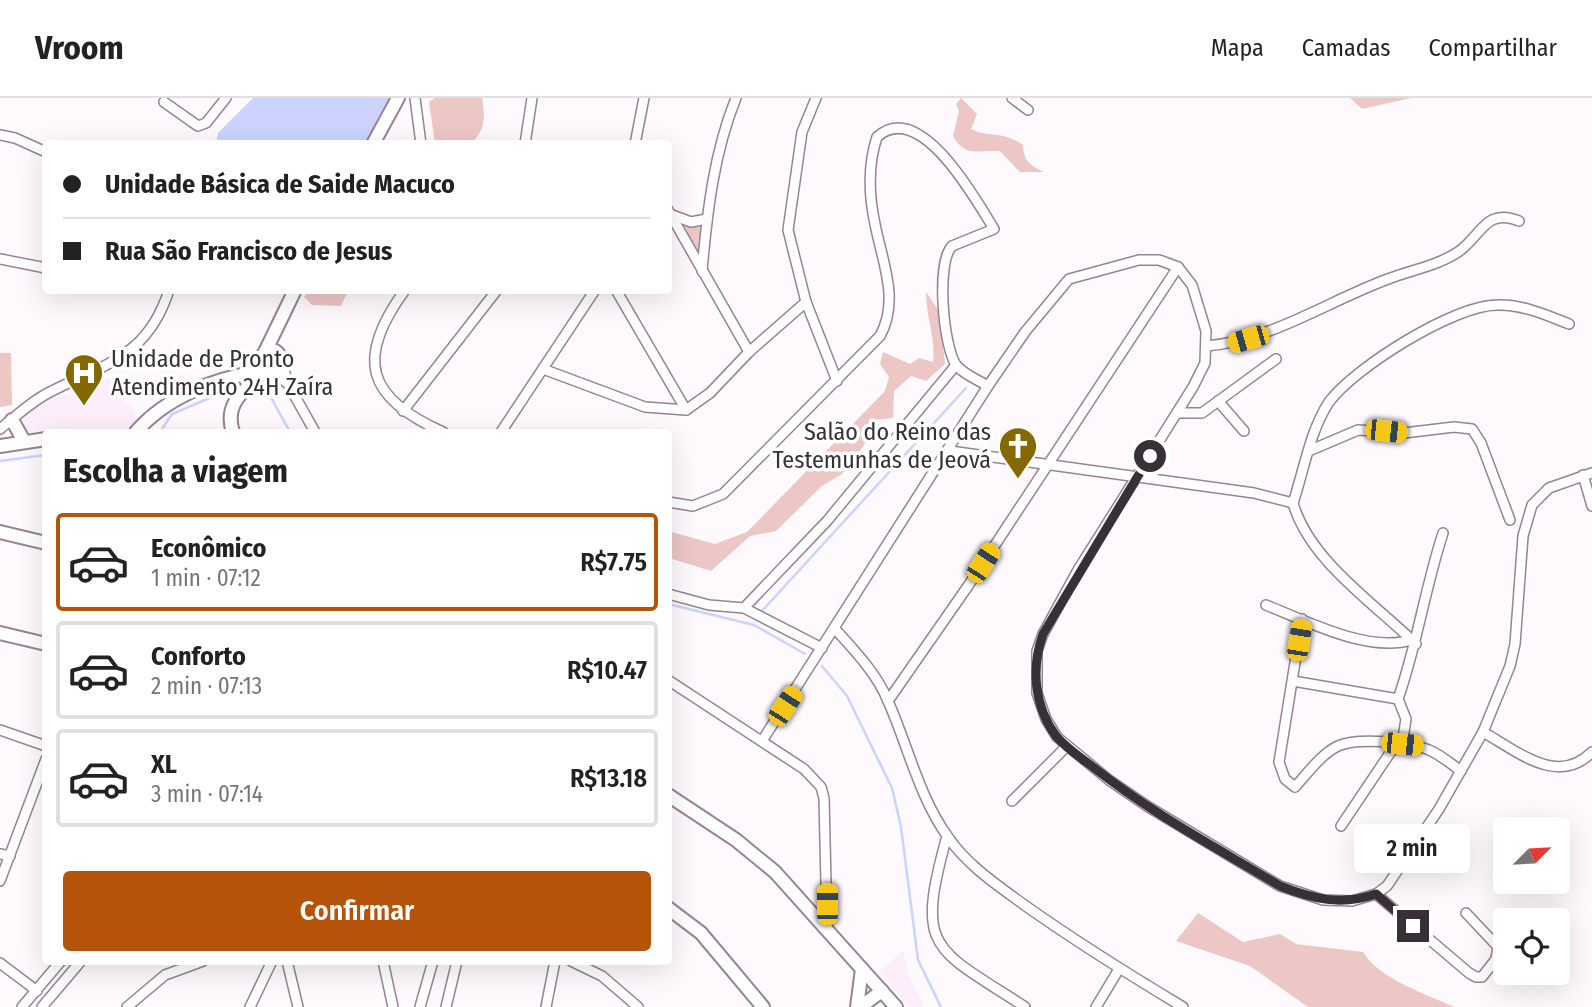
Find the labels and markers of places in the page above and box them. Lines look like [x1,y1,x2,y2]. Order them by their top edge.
place label: Unidade de Pronto Atendimento 24H Zaíra [111,345,333,401]
hospital icon: Unidade de Pronto Atendimento 24H Zaíra [63,352,105,407]
place label: Salão do Reino das Testemunhas de Jeová [773,418,991,474]
church icon: Salão do Reino das Testemunhas de Jeová [997,425,1039,480]

